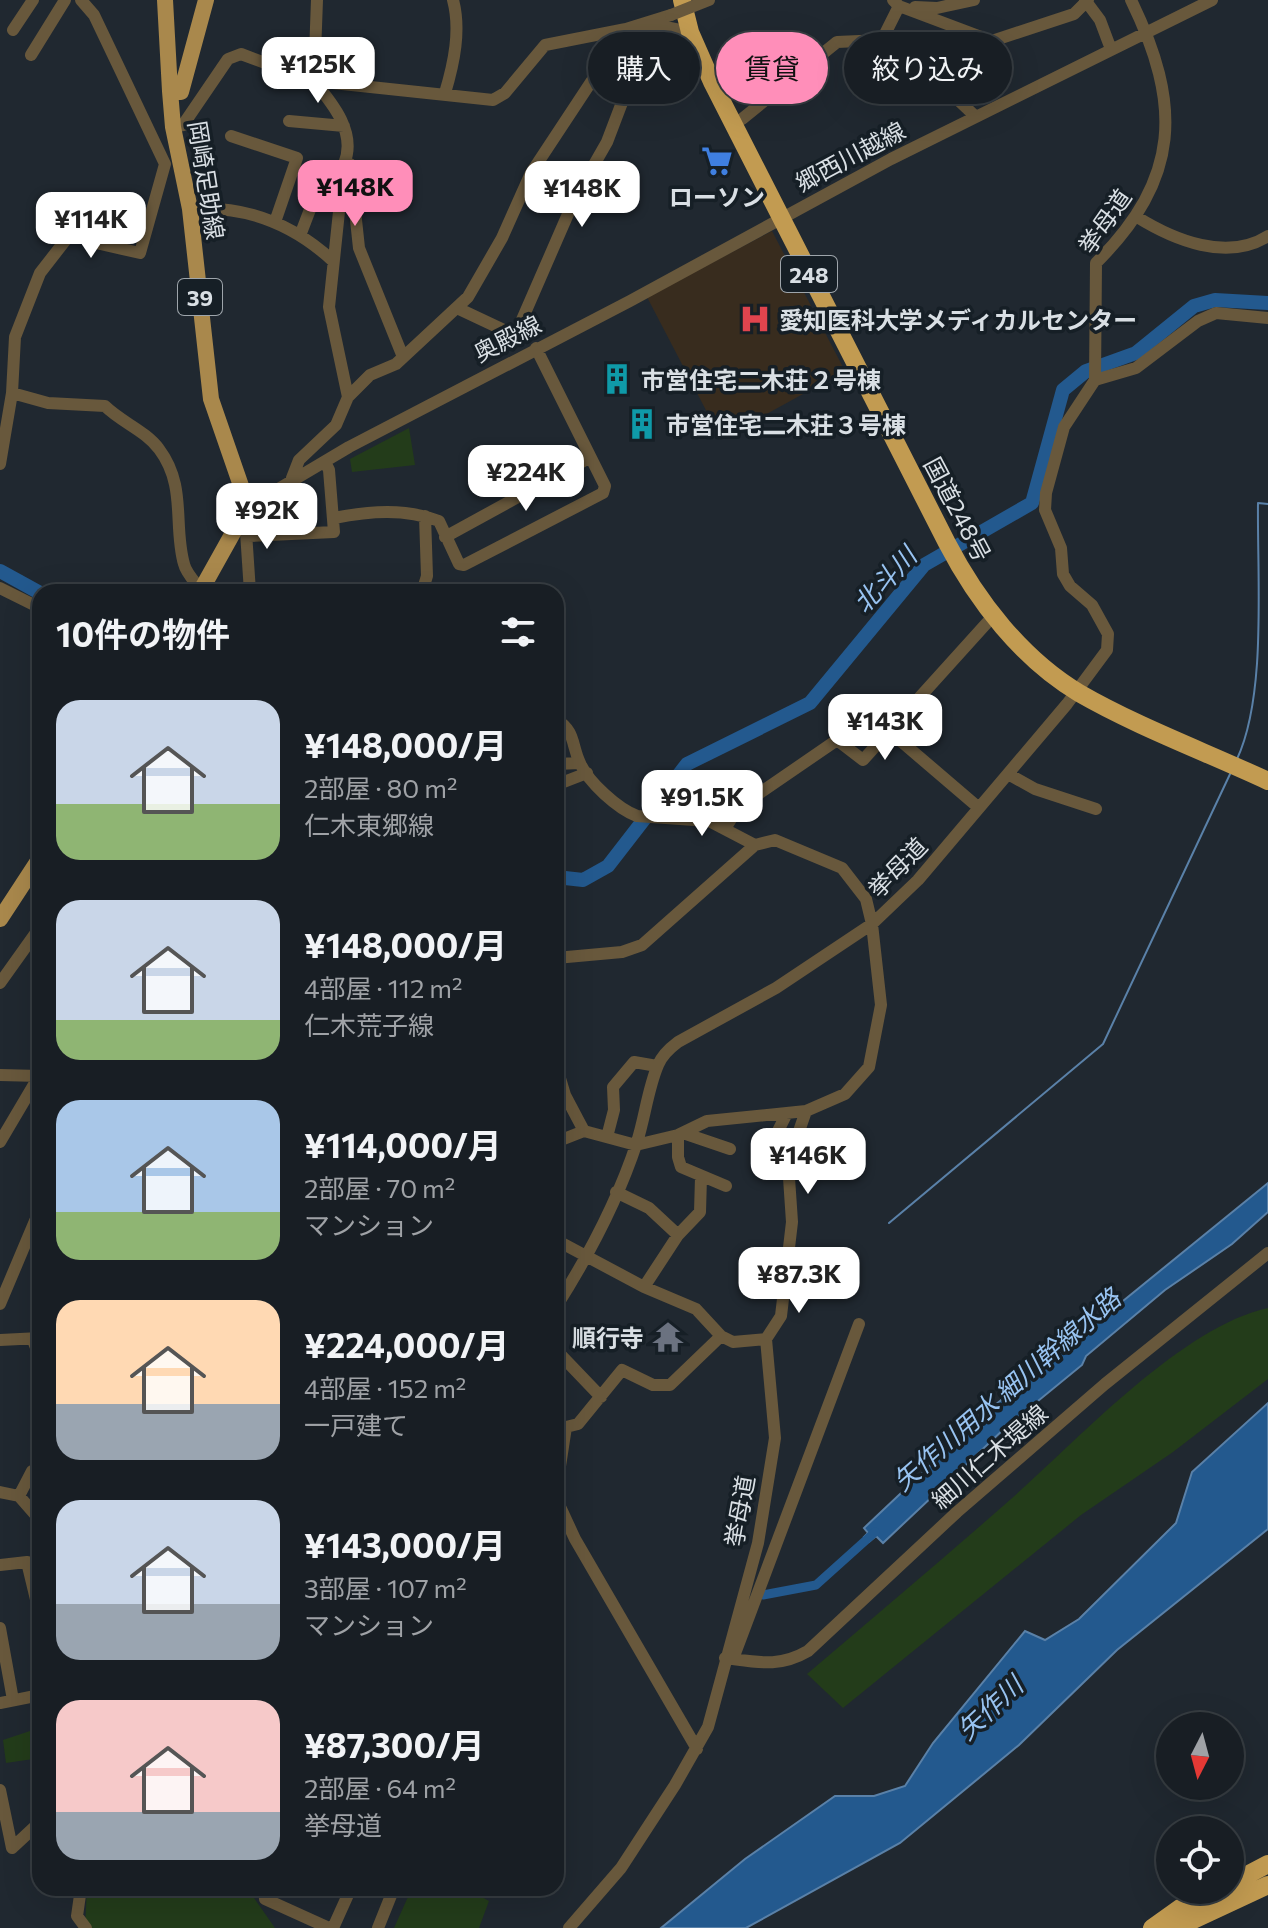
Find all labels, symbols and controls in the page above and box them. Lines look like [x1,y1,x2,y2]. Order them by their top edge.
chip: 購入 [588,32,700,104]
chip: 賃貸 [716,32,828,104]
chip: 絞り込み [844,32,1012,104]
pin: ¥125K [262,37,374,105]
text: ¥125K [280,47,356,78]
street label: 郷西川越線 [790,115,910,197]
street label: 岡崎足助線 [183,118,231,242]
supermarket icon: ローソン [700,144,734,178]
pin: ¥148K [299,160,411,228]
pin: ¥148K [526,161,638,229]
text: ¥148K [316,170,394,201]
text: ¥148K [543,171,621,202]
place label: ローソン [669,182,765,211]
street label: 挙母道 [1071,183,1137,259]
pin: ¥114K [35,192,147,260]
text: ¥114K [54,202,128,233]
road number: 248 [781,256,837,292]
road number: 39 [178,279,222,315]
hospital icon: 愛知医科大学メディカルセンター [738,302,772,336]
place label: 愛知医科大学メディカルセンター [779,305,1137,334]
street label: 奥殿線 [468,309,546,367]
building icon: 市営住宅二木荘２号棟 [600,362,634,396]
place label: 市営住宅二木荘２号棟 [641,365,881,394]
building icon: 市営住宅二木荘３号棟 [625,407,659,441]
place label: 市営住宅二木荘３号棟 [666,410,906,439]
pin: ¥224K [470,445,582,513]
street label: 国道248号 [918,452,998,566]
text: ¥224K [486,455,566,486]
pin: ¥92K [220,483,314,551]
text: ¥92K [234,493,300,524]
water label: 北斗川 [846,538,924,618]
icon: filters [496,610,540,654]
text: 10件の物件 [56,612,230,654]
pin: ¥143K [829,694,941,762]
text: ¥143K [846,704,924,735]
text: ¥148,000/月 [304,723,507,765]
icon: home [120,732,216,828]
pin: ¥91.5K [637,770,767,838]
text: 2部屋 · 80 m² [304,772,457,803]
text: ¥91.5K [660,780,744,811]
text: 仁木東郷線 [304,809,434,840]
street label: 挙母道 [862,831,932,903]
text: ¥148,000/月 [304,923,507,965]
icon: home [120,932,216,1028]
text: 4部屋 · 112 m² [304,972,462,1003]
text: 仁木荒子線 [304,1009,434,1040]
text: ¥114,000/月 [304,1123,502,1165]
pin: ¥146K [752,1128,864,1196]
icon: home [120,1132,216,1228]
text: ¥146K [769,1138,847,1169]
text: 2部屋 · 70 m² [304,1172,455,1203]
text: マンション [304,1209,434,1240]
pin: ¥87.3K [734,1247,864,1315]
text: ¥87.3K [757,1257,841,1288]
water label: 矢作川用水 細川幹線水路 [886,1281,1127,1496]
temple icon: 順行寺 [651,1320,685,1354]
text: ¥224,000/月 [304,1323,509,1365]
place label: 順行寺 [572,1323,644,1352]
icon: home [120,1332,216,1428]
text: 4部屋 · 152 m² [304,1372,466,1403]
street label: 細川仁木堤線 [925,1398,1053,1514]
text: 一戸建て [304,1409,408,1440]
street label: 挙母道 [718,1473,760,1549]
text: ¥143,000/月 [304,1523,506,1565]
icon: home [120,1532,216,1628]
text: 3部屋 · 107 m² [304,1572,467,1603]
text: マンション [304,1609,434,1640]
water label: 矢作川 [950,1667,1030,1745]
north arrow [1156,1712,1244,1800]
map controls [1156,1712,1244,1904]
text: ¥87,300/月 [304,1723,485,1765]
icon: home [120,1732,216,1828]
text: 2部屋 · 64 m² [304,1772,456,1803]
text: 挙母道 [304,1809,382,1840]
button: locate [1156,1816,1244,1904]

